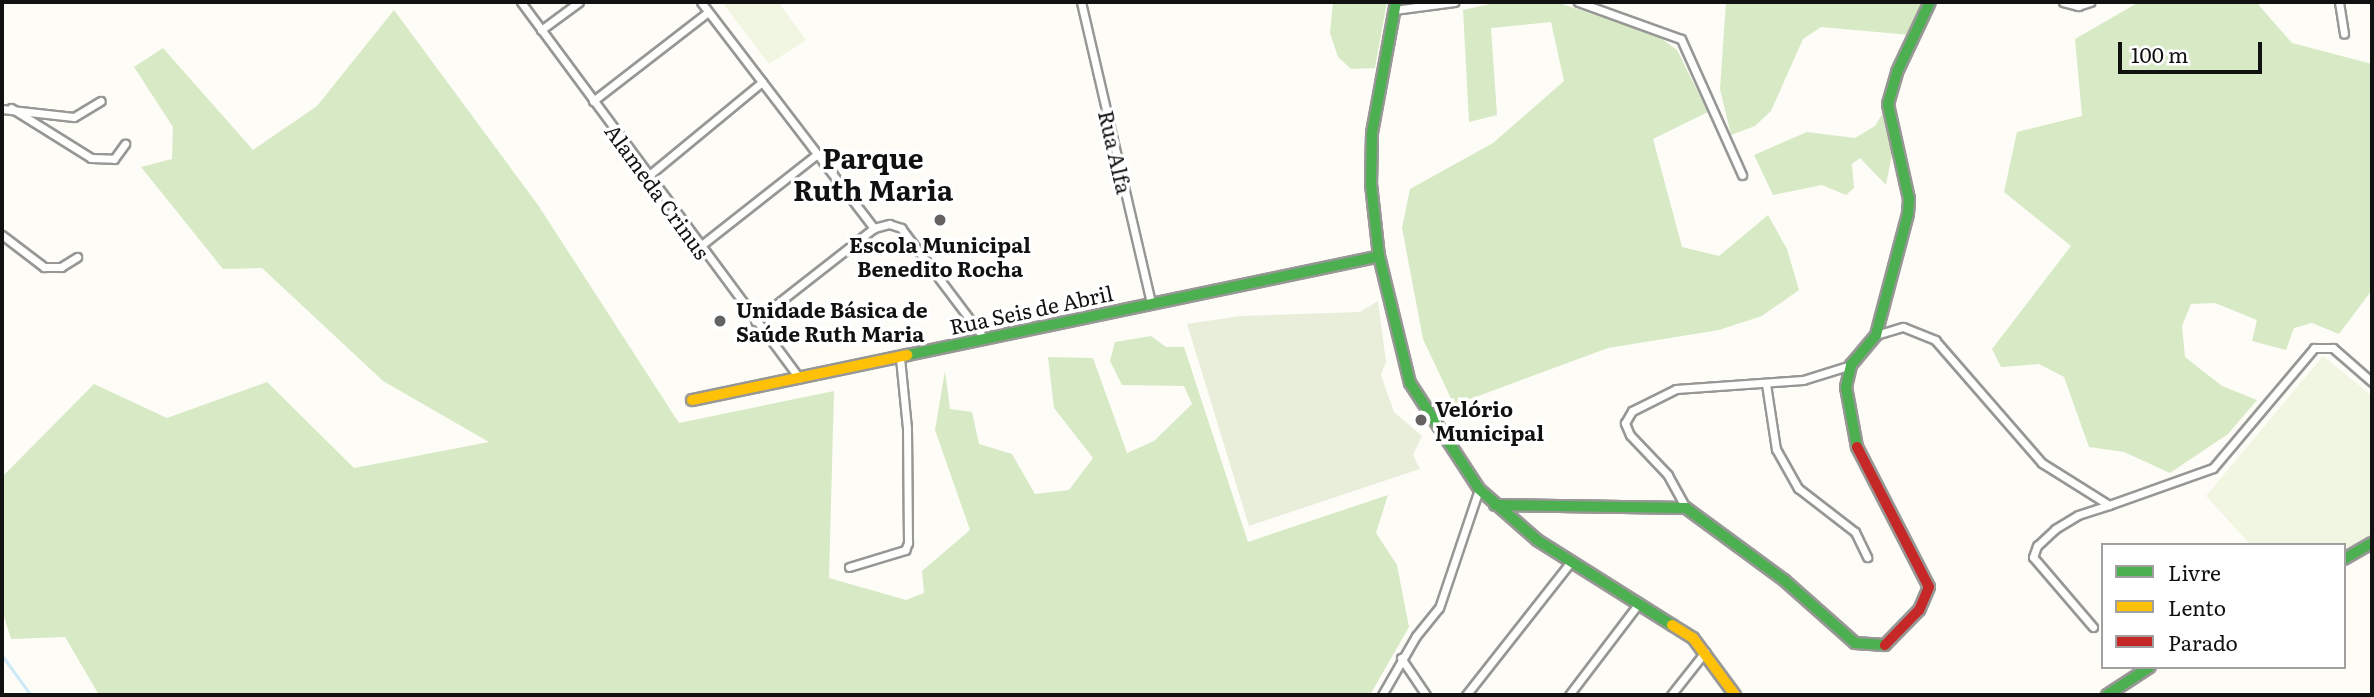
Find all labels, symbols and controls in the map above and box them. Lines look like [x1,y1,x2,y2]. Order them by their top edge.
scale bar [2122,28,2266,72]
text: 100 m [2131,38,2188,69]
street label: Rua Alfa [1094,108,1138,196]
street label: Alameda Crinus [601,119,715,263]
district label: Parque Ruth Maria [793,140,953,206]
marker: Escola Municipal Benedito Rocha [932,212,948,228]
place label: Escola Municipal Benedito Rocha [849,231,1031,281]
street label: Rua Seis de Abril [947,279,1115,339]
place label: Unidade Básica de Saúde Ruth Maria [736,296,928,346]
marker: Unidade Básica de Saúde Ruth Maria [710,311,730,331]
place label: Velório Municipal [1435,395,1544,445]
marker: Velório Municipal [1413,412,1429,428]
legend [2101,543,2346,669]
text: Livre [2168,556,2221,587]
text: Lento [2168,591,2226,622]
text: Parado [2168,626,2238,657]

